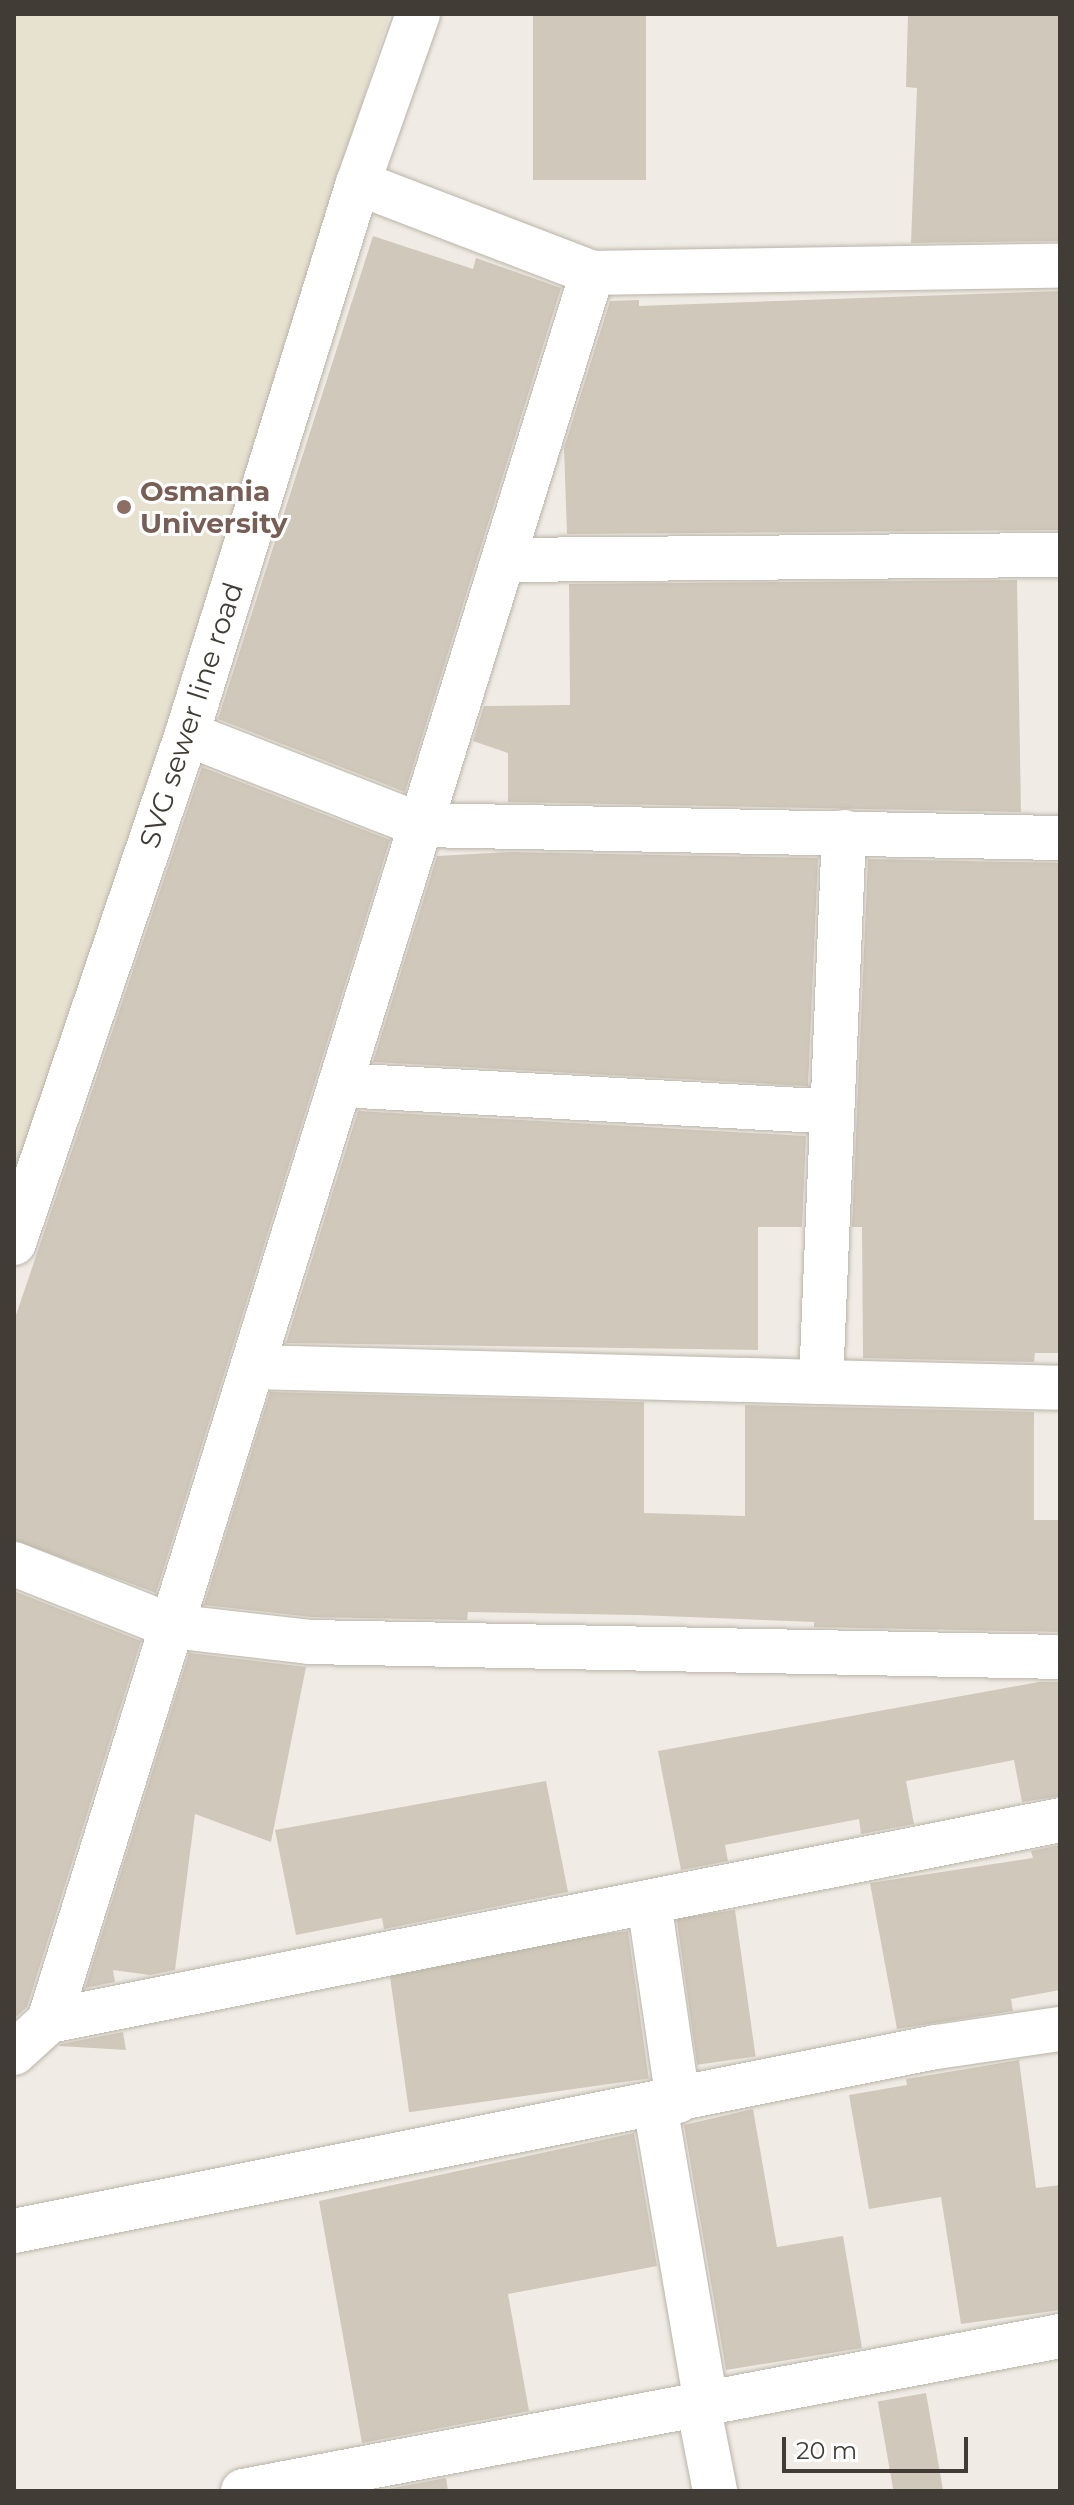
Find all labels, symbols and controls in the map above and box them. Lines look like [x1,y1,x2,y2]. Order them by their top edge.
place label: Osmania University [140,474,287,540]
marker: Osmania University [115,498,133,516]
street label: SVG sewer line road [132,578,250,852]
scale bar [786,2421,972,2471]
text: 20 m [796,2436,857,2465]

